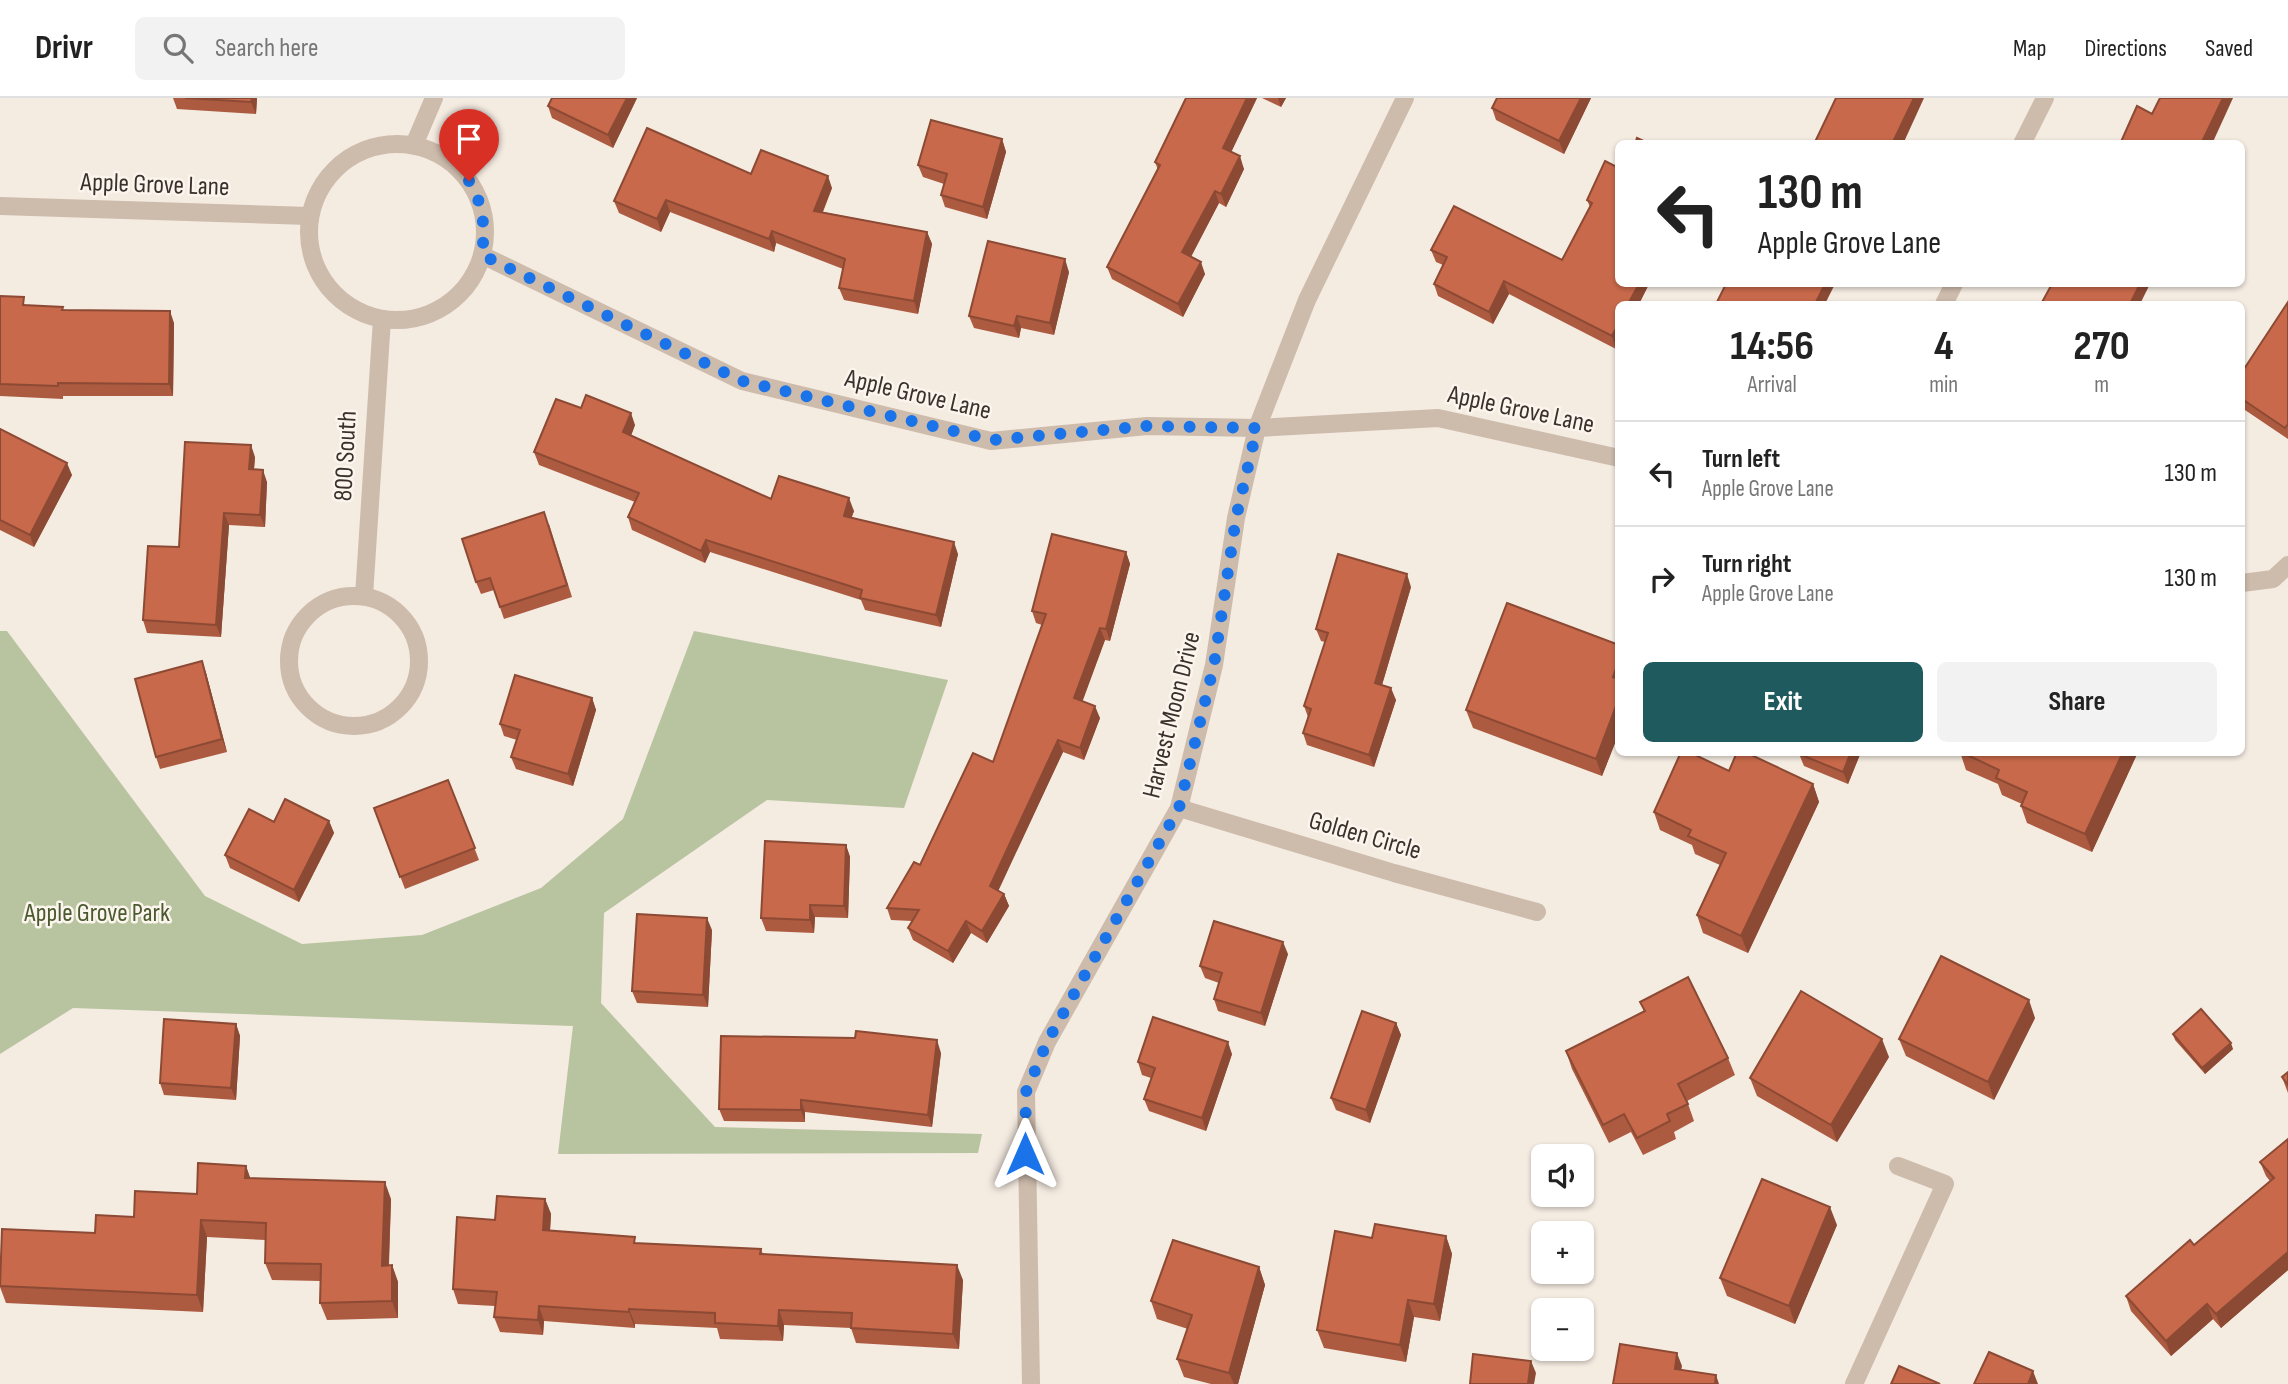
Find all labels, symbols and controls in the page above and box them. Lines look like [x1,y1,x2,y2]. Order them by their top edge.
search box [135,17,625,80]
text: Drivr [35,28,93,68]
icon: search [159,29,197,67]
text: Search here [215,33,318,64]
text: Map [2013,34,2046,63]
text: Directions [2084,34,2167,63]
text: Saved [2205,34,2253,63]
pin [439,109,499,181]
icon: arrive [450,120,488,158]
text: 130 m [1758,164,1863,223]
street label: Apple Grove Lane [79,167,230,203]
icon: left [1643,168,1734,259]
text: Apple Grove Lane [1758,224,1941,263]
text: 14:56 [1730,321,1814,372]
text: 4 [1934,321,1953,372]
text: 270 [2073,321,2130,372]
street label: Apple Grove Lane [841,363,994,427]
text: Arrival [1747,371,1797,399]
text: min [1929,371,1958,399]
text: m [2094,371,2109,399]
street label: Apple Grove Lane [1444,379,1597,441]
street label: 800 South [328,410,364,502]
text: Turn left [1702,444,1780,475]
icon: left [1643,455,1681,493]
text: 130 m [2165,458,2217,489]
text: Apple Grove Lane [1702,475,1834,503]
text: Turn right [1702,549,1791,580]
icon: right [1643,560,1681,598]
text: 130 m [2165,563,2217,594]
text: Apple Grove Lane [1702,580,1834,608]
street label: Harvest Moon Drive [1136,629,1208,801]
button: Exit [1643,662,1923,742]
button: Share [1937,662,2217,742]
street label: Golden Circle [1305,805,1425,867]
park label: Apple Grove Park [23,898,170,929]
position arrow [988,1117,1062,1191]
map controls [1531,1144,1594,1361]
button: sound [1531,1144,1594,1207]
button: + [1531,1221,1594,1284]
button: − [1531,1298,1594,1361]

